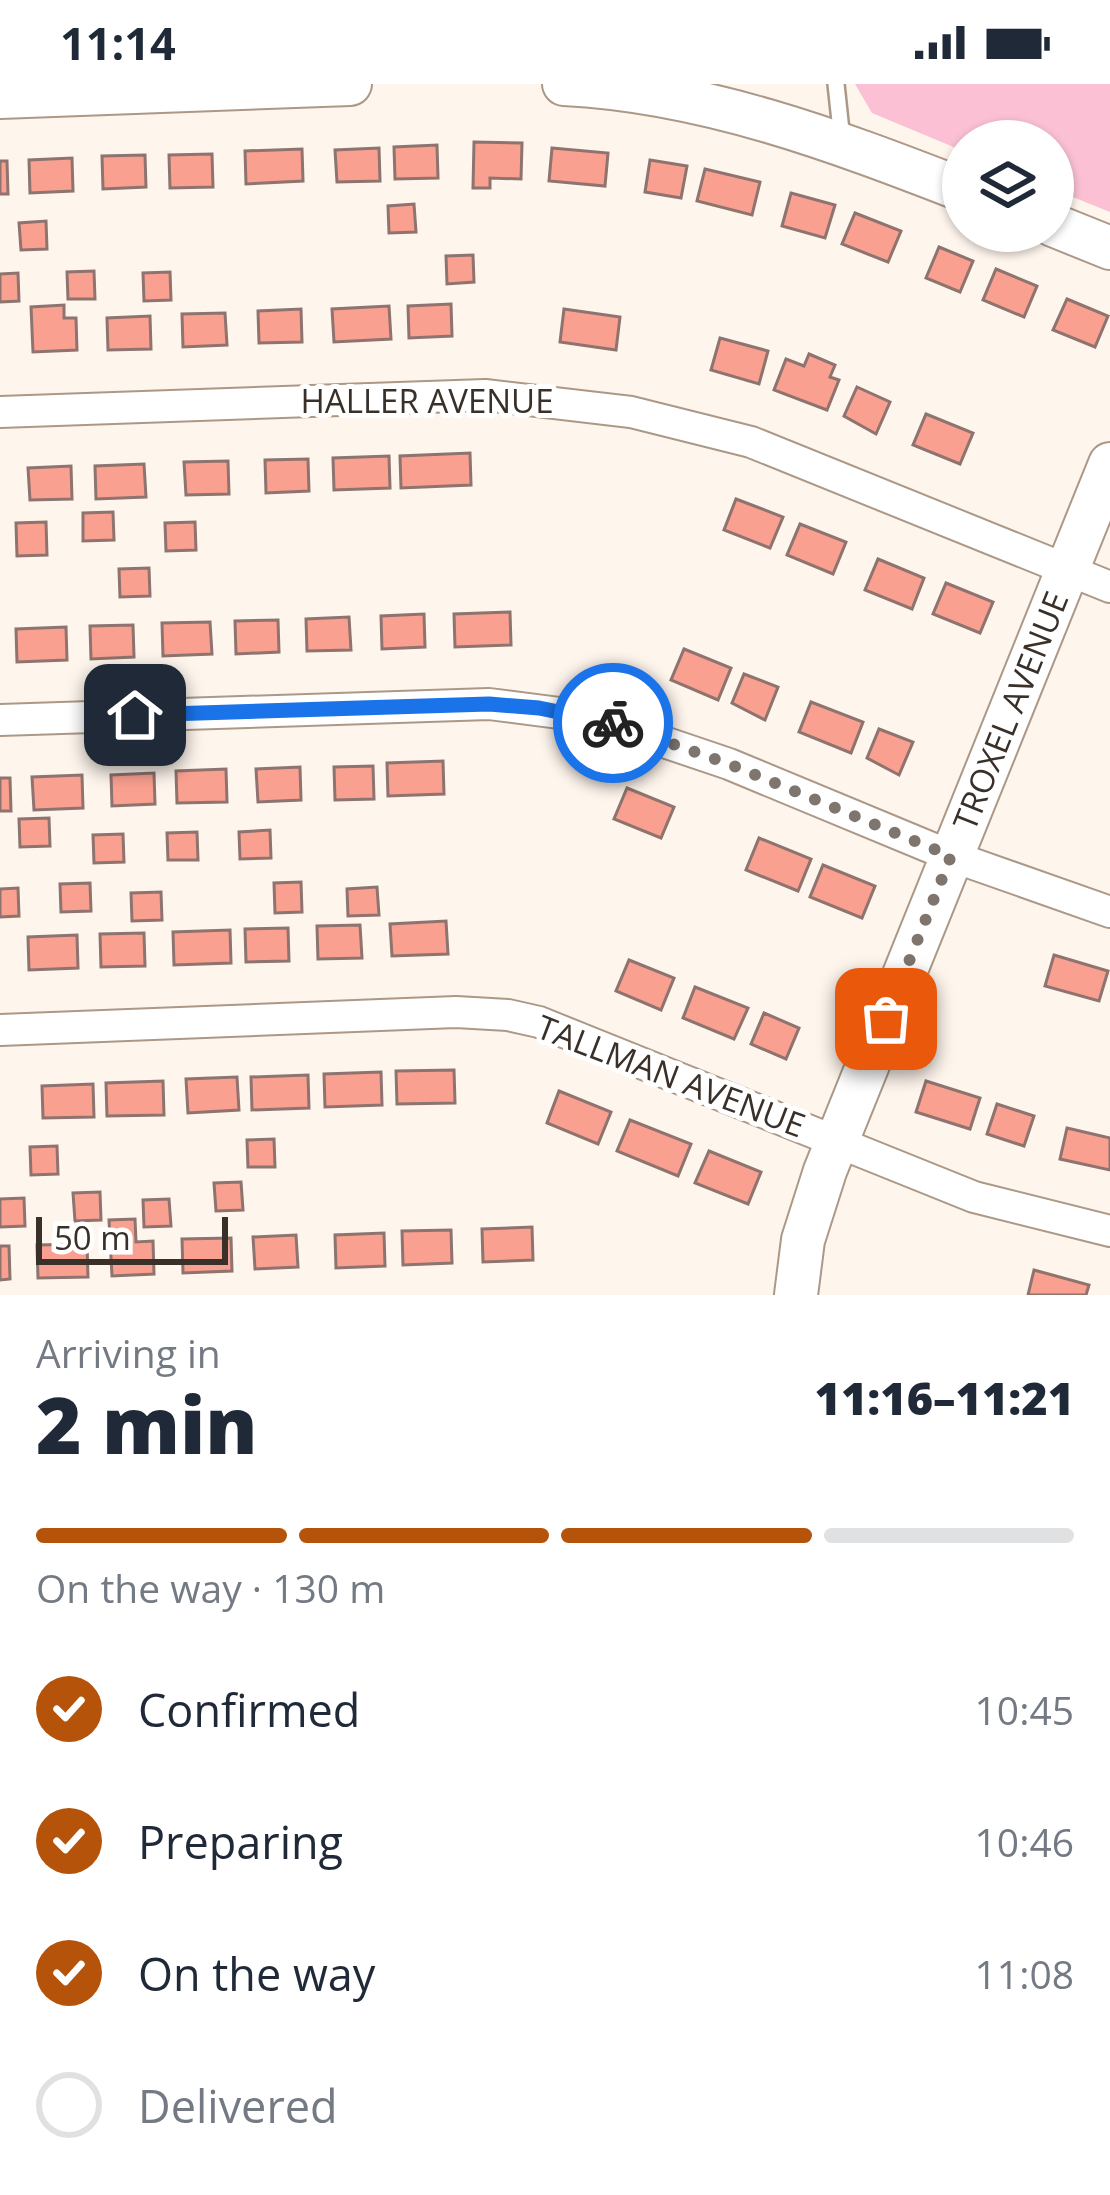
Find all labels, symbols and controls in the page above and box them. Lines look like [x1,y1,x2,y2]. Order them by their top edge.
text: 11:14 [60,12,176,73]
map controls [942,120,1074,252]
button: layers [942,120,1074,252]
street label: HALLER AVENUE [300,378,554,423]
street label: TROXEL AVENUE [942,585,1078,837]
courier [553,663,673,783]
pin [84,664,186,766]
icon: home [102,682,168,748]
icon: bike [580,690,646,756]
pin [835,968,937,1070]
icon: bag [853,986,919,1052]
street label: TALLMAN AVENUE [531,1004,812,1147]
scale bar [36,1211,228,1264]
text: 50 m [54,1215,131,1260]
text: Arriving in [36,1326,221,1379]
text: 11:16–11:21 [815,1367,1074,1428]
text: 2 min [36,1371,258,1477]
text: On the way · 130 m [36,1561,385,1614]
icon: check [36,1676,102,1742]
text: Confirmed [138,1679,360,1740]
text: 10:45 [975,1683,1074,1736]
icon: check [36,1808,102,1874]
text: Preparing [138,1811,343,1872]
text: 10:46 [975,1815,1074,1868]
icon: check [36,1940,102,2006]
text: On the way [138,1943,375,2004]
text: 11:08 [975,1947,1074,2000]
text: Delivered [138,2075,338,2136]

